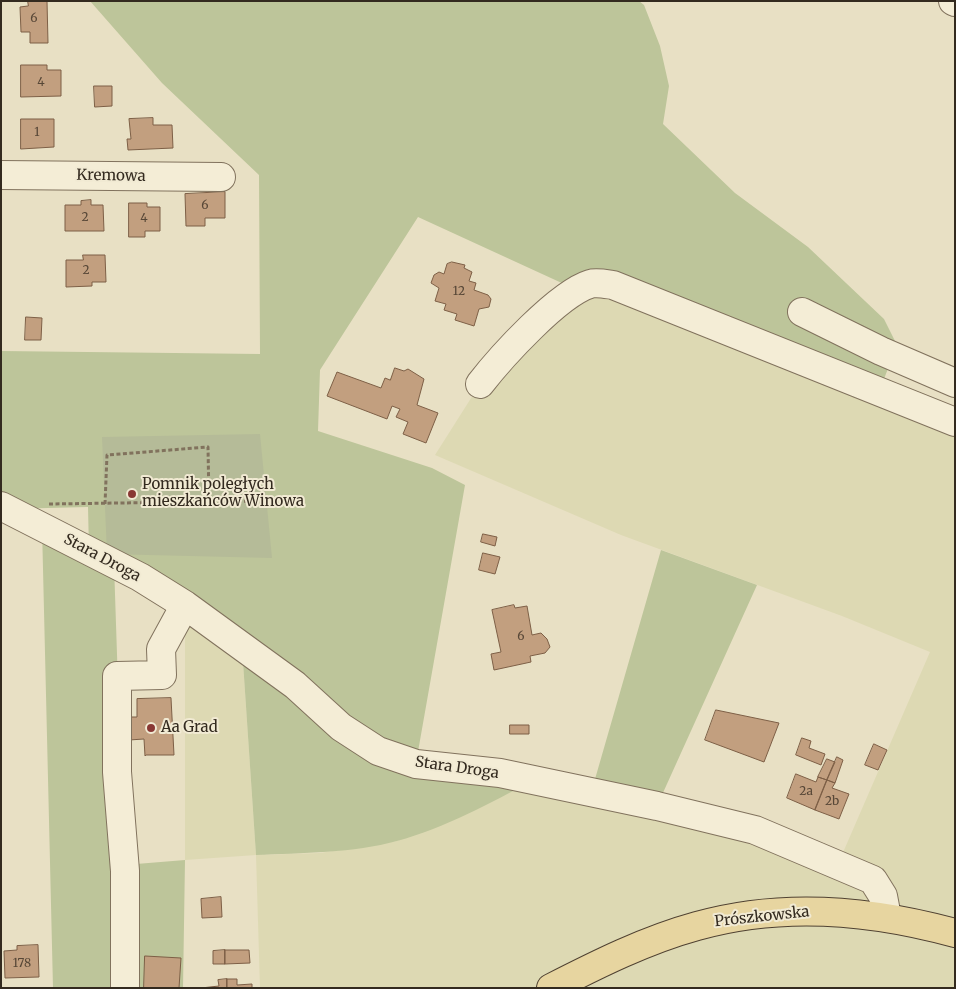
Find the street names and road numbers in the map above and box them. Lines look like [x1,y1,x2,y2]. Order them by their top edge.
street label: Kremowa [76,166,146,186]
street label: Stara Droga [60,530,144,586]
street label: Stara Droga [414,753,500,783]
street label: Prószkowska [714,903,810,931]

